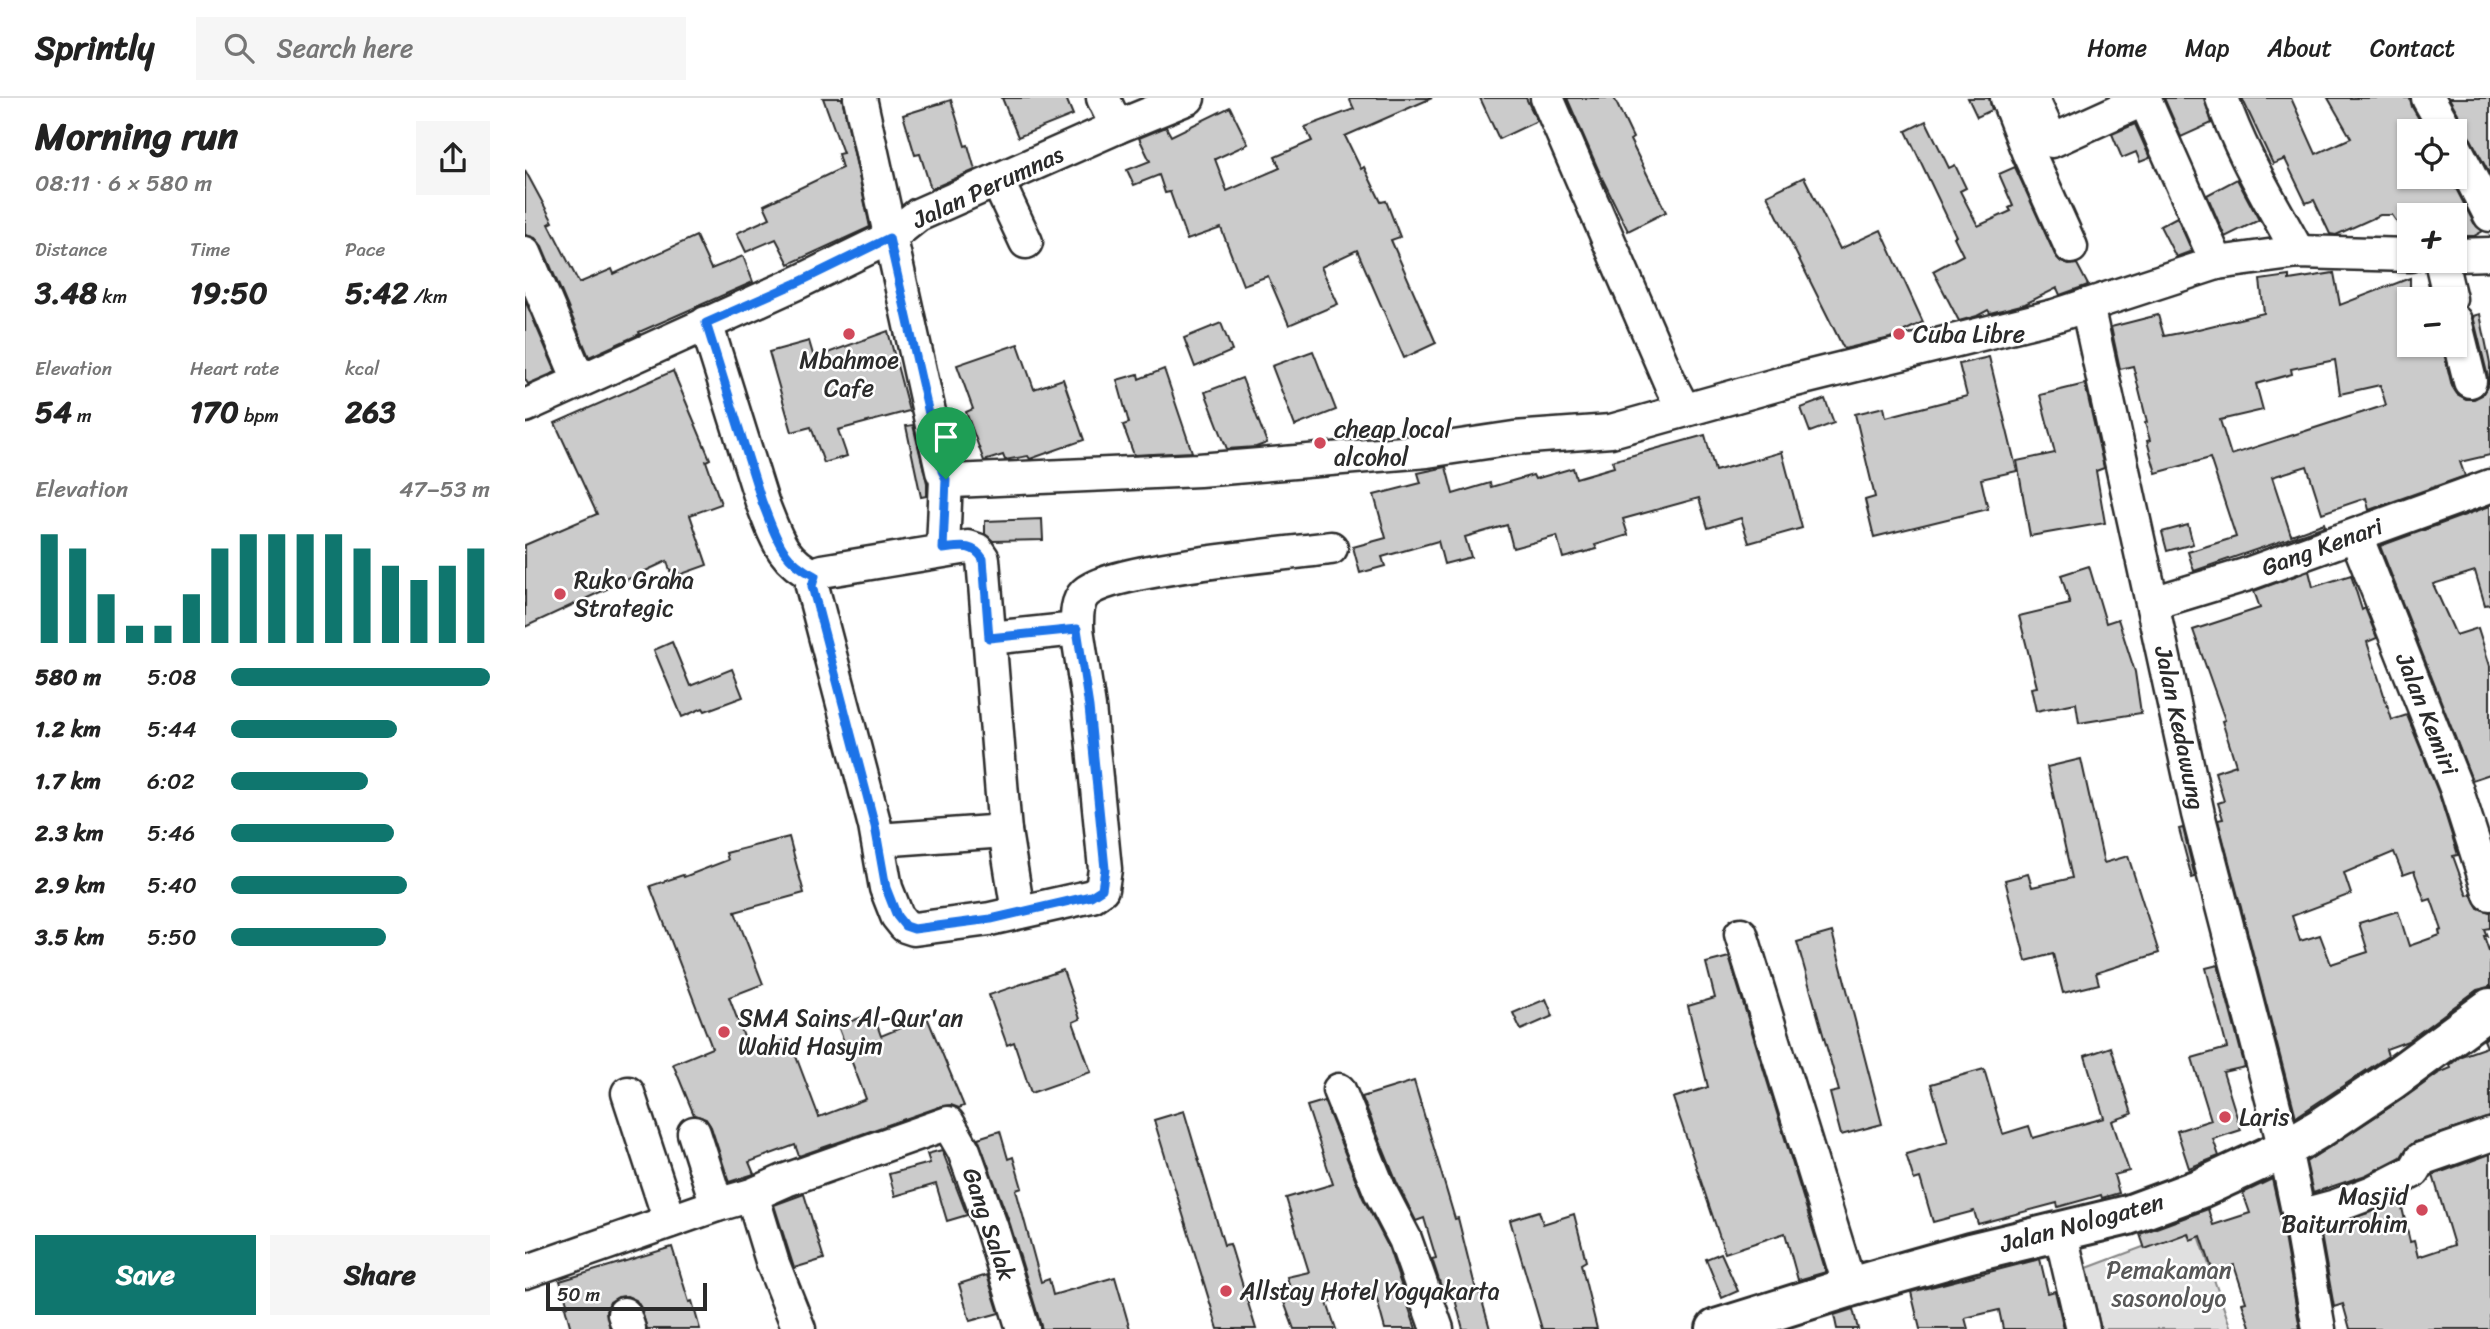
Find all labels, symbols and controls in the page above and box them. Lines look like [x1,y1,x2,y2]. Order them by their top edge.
search box [196,17,686,80]
text: Sprintly [35,19,154,77]
text: Search here [276,25,413,71]
text: Home [2087,27,2147,69]
text: Map [2185,27,2229,69]
text: About [2267,27,2332,69]
text: Contact [2370,27,2455,69]
icon: search [220,29,258,67]
text: Morning run [35,103,238,170]
map controls [2397,119,2467,357]
button: locate [2397,119,2467,189]
button: share [416,121,490,195]
street label: Jalan Perumnas [904,133,1071,241]
text: 08:11 · 6 × 580 m [35,163,212,204]
button: + [2397,203,2467,273]
text: Distance [35,233,107,266]
text: Time [190,233,230,266]
text: Pace [345,233,385,266]
text: 3.48 [35,266,97,320]
text: 19:50 [190,266,268,320]
text: 5:42 [345,266,408,320]
text: km [97,280,127,313]
text: /km [408,280,448,313]
button: − [2397,287,2467,357]
place label: Cuba Libre [1913,313,2025,355]
marker: Mbahmoe Cafe [841,326,857,342]
marker: Cuba Libre [1891,326,1907,342]
place label: Mbahmoe Cafe [799,339,899,409]
text: Elevation [35,352,112,385]
text: Heart rate [190,352,279,385]
text: kcal [345,352,380,385]
text: 54 [35,385,72,439]
text: 170 [190,385,239,439]
text: 263 [345,385,396,439]
text: m [72,399,92,432]
text: bpm [239,399,279,432]
pin [916,407,976,479]
place label: cheap local alcohol [1334,408,1453,478]
icon: arrive [927,418,965,456]
marker: cheap local alcohol [1312,435,1328,451]
text: Elevation [35,469,128,510]
text: 47–53 m [399,469,490,510]
street label: Gang Kenari [2255,505,2390,588]
place label: Ruko Graha Strategic [574,559,694,629]
marker: Ruko Graha Strategic [552,586,568,602]
street label: Jalan Kedawung [2142,641,2218,814]
street label: Jalan Kemiri [2383,645,2471,783]
text: 580 m [35,657,101,698]
text: 5:08 [147,657,196,698]
text: 1.2 km [35,709,101,750]
text: 5:44 [147,709,197,750]
text: 1.7 km [35,761,101,802]
text: 6:02 [147,761,195,802]
text: 2.3 km [35,813,104,854]
text: 5:46 [147,813,195,854]
text: 2.9 km [35,865,105,906]
text: 5:40 [147,865,197,906]
text: 3.5 km [35,917,104,958]
text: 5:50 [147,917,197,958]
place label: SMA Sains Al-Qur'an Wahid Hasyim [738,997,963,1067]
marker: SMA Sains Al-Qur'an Wahid Hasyim [716,1024,732,1040]
place label: Laris [2239,1096,2290,1138]
marker: Laris [2217,1109,2233,1125]
street label: Gang Salak [950,1162,1028,1286]
place label: Masjid Baiturrohim [2281,1175,2409,1245]
street label: Jalan Nologaten [1994,1181,2169,1265]
marker: Masjid Baiturrohim [2414,1202,2430,1218]
button: Save [35,1235,256,1315]
button: Share [270,1235,490,1315]
park label: Pemakaman sasonoloyo [2106,1249,2232,1319]
place label: Allstay Hotel Yogyakarta [1239,1270,1500,1312]
text: 50 m [557,1278,600,1311]
scale bar [546,1280,707,1312]
marker: Allstay Hotel Yogyakarta [1218,1283,1234,1299]

